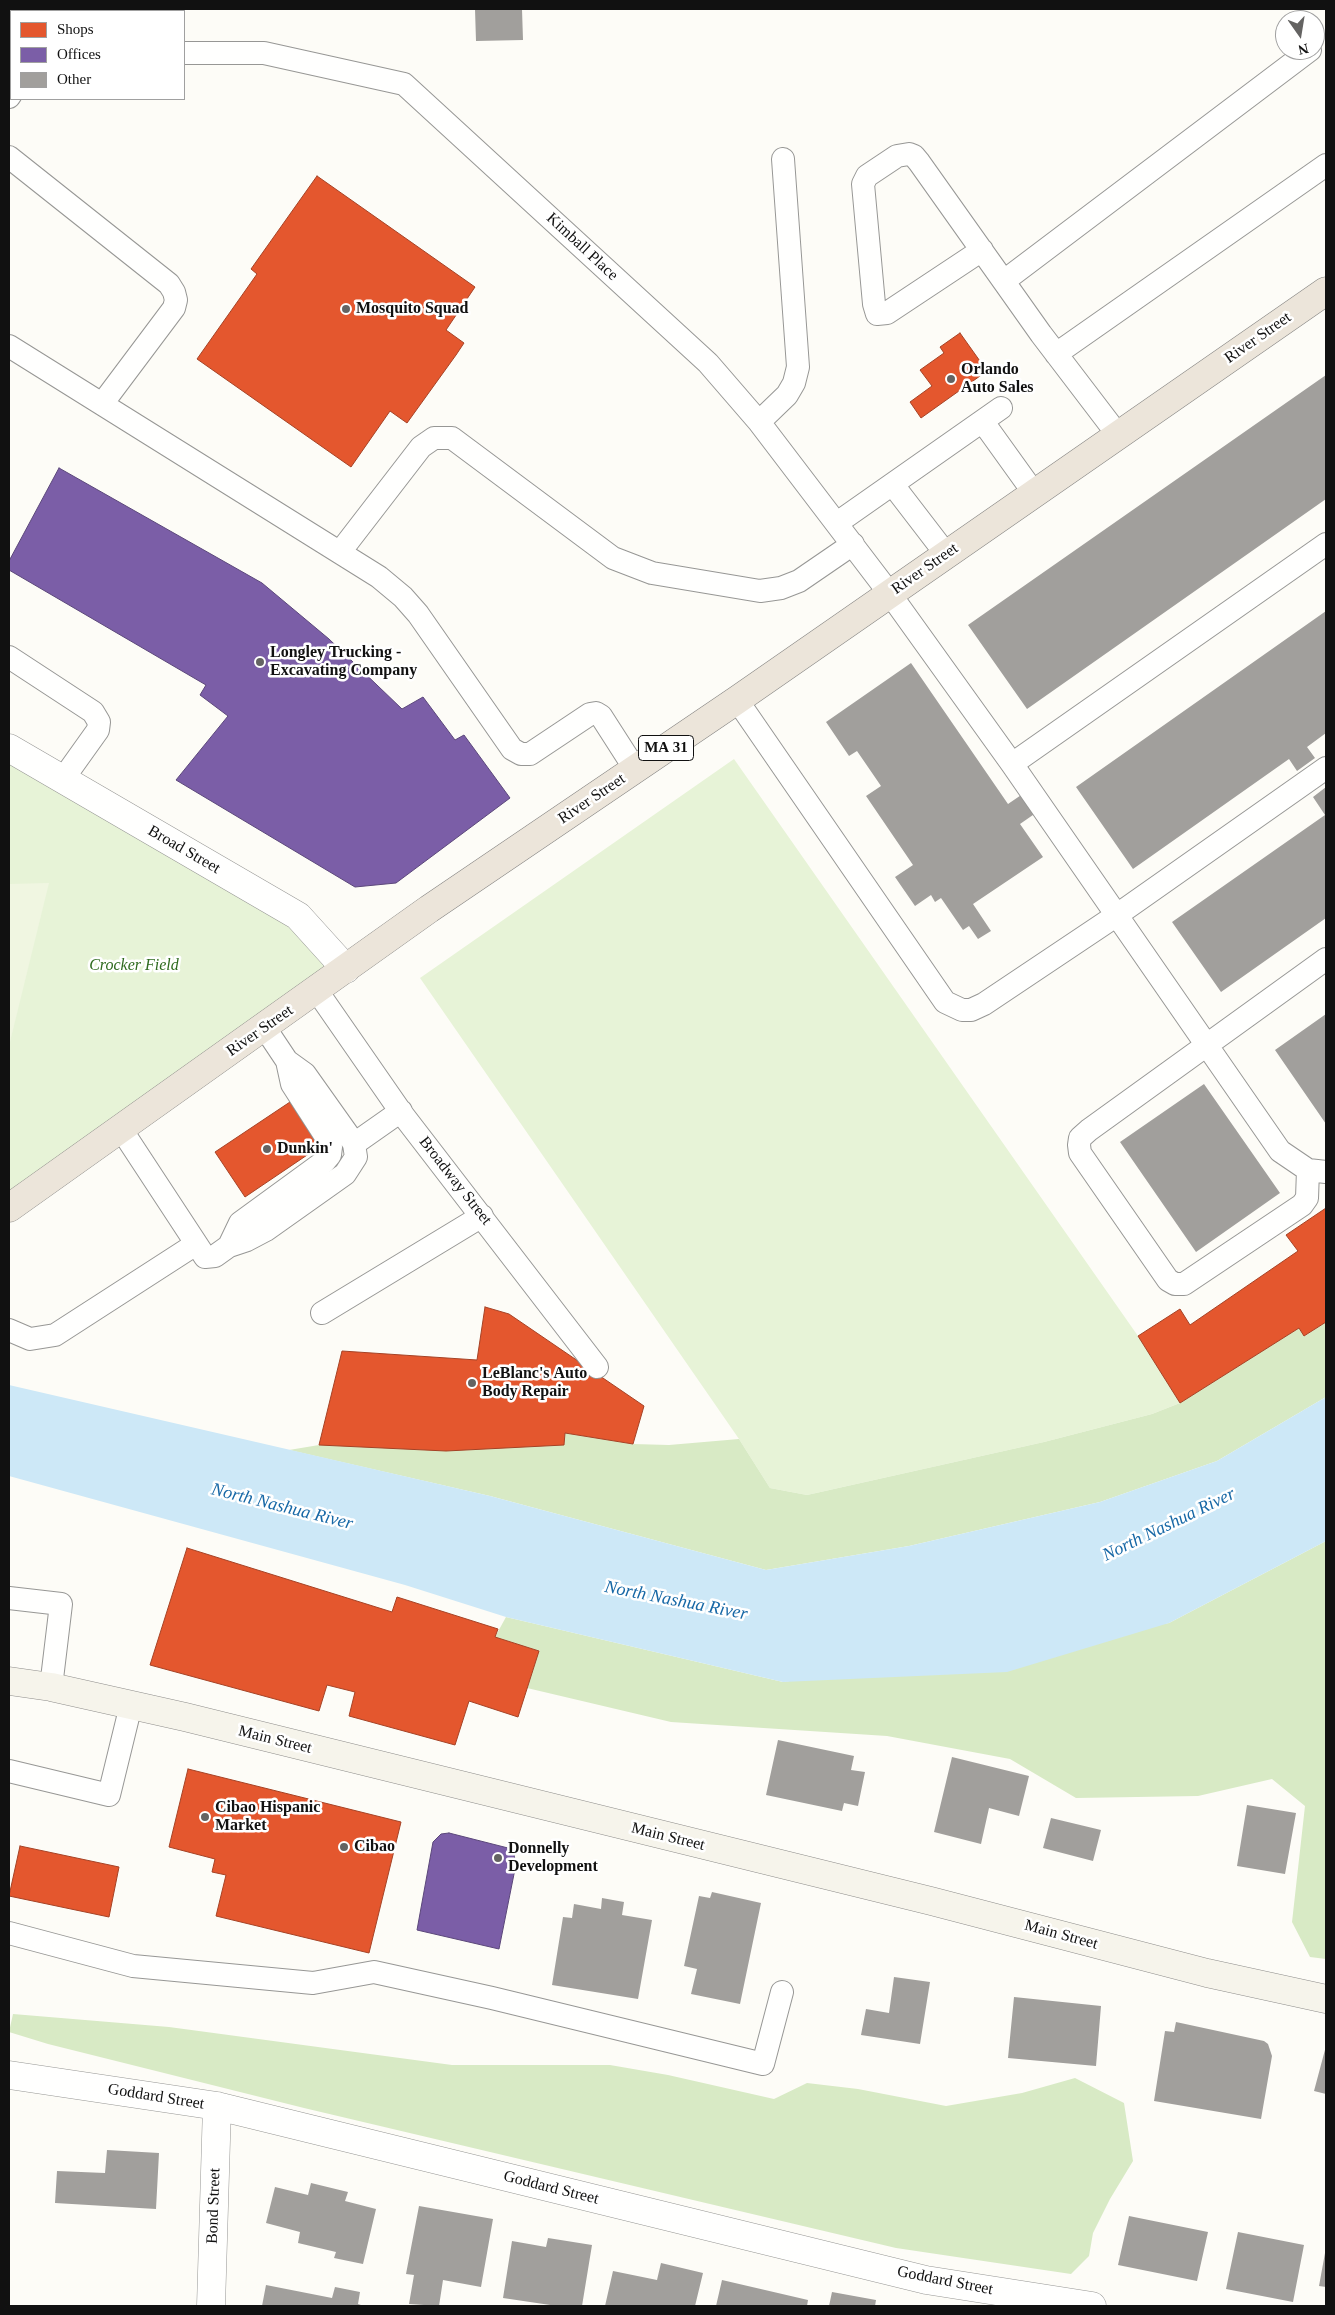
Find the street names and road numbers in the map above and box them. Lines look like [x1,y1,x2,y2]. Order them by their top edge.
street label: Kimball Place [542,209,622,285]
street label: River Street [1221,308,1295,368]
street label: River Street [888,539,962,599]
road number: MA 31 [638,736,694,760]
street label: River Street [555,770,629,828]
street label: Broad Street [144,822,224,878]
street label: River Street [223,1001,297,1061]
street label: Broadway Street [414,1133,496,1229]
street label: Main Street [236,1722,314,1758]
street label: Main Street [629,1819,707,1855]
street label: Main Street [1022,1916,1100,1954]
street label: Goddard Street [106,2080,206,2114]
street label: Goddard Street [501,2167,601,2209]
street label: Bond Street [203,2168,225,2244]
street label: Goddard Street [895,2262,995,2300]

